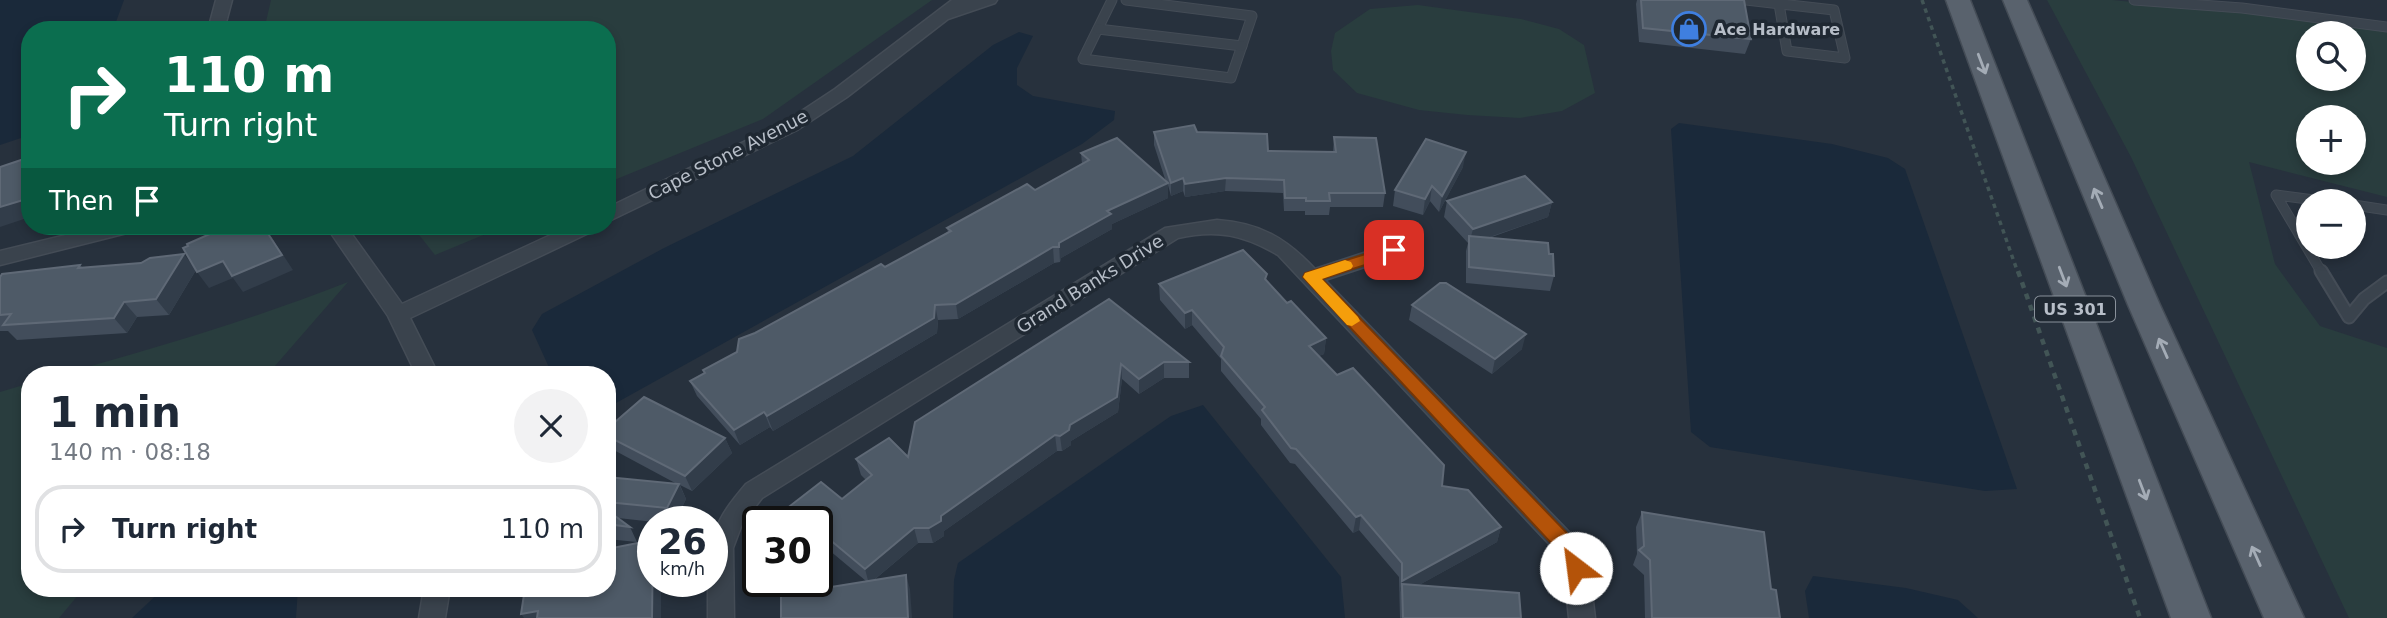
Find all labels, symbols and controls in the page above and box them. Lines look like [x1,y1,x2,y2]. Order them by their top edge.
shop icon: Ace Hardware [1670,10,1708,48]
place label: Ace Hardware [1714,20,1840,39]
map controls [2296,21,2366,259]
button: search [2296,21,2366,91]
text: 110 m [164,47,334,104]
icon: right [49,49,140,140]
one-way arrow [1977,52,1990,74]
street label: Cape Stone Avenue [644,105,811,204]
button: + [2296,105,2366,175]
text: Turn right [164,106,317,144]
icon: arrive [128,182,166,220]
text: Then [49,186,114,216]
one-way arrow [2091,187,2104,209]
button: − [2296,189,2366,259]
pin [1364,220,1424,280]
street label: Grand Banks Drive [1012,230,1167,337]
icon: arrive [1375,231,1413,269]
one-way arrow [2057,265,2070,287]
road number: US 301 [2035,296,2115,322]
one-way arrow [2156,338,2169,359]
text: 1 min [49,388,181,437]
button: close [514,389,588,463]
text: 140 m · 08:18 [49,439,211,465]
one-way arrow [2138,478,2150,500]
speed limit sign: 30 [742,506,833,597]
icon: right [53,510,91,548]
text: Turn right [112,514,257,544]
text: 110 m [501,514,584,544]
text: 26 [658,522,707,562]
position arrow [1539,531,1613,605]
one-way arrow [2249,546,2262,567]
text: km/h [660,558,705,579]

